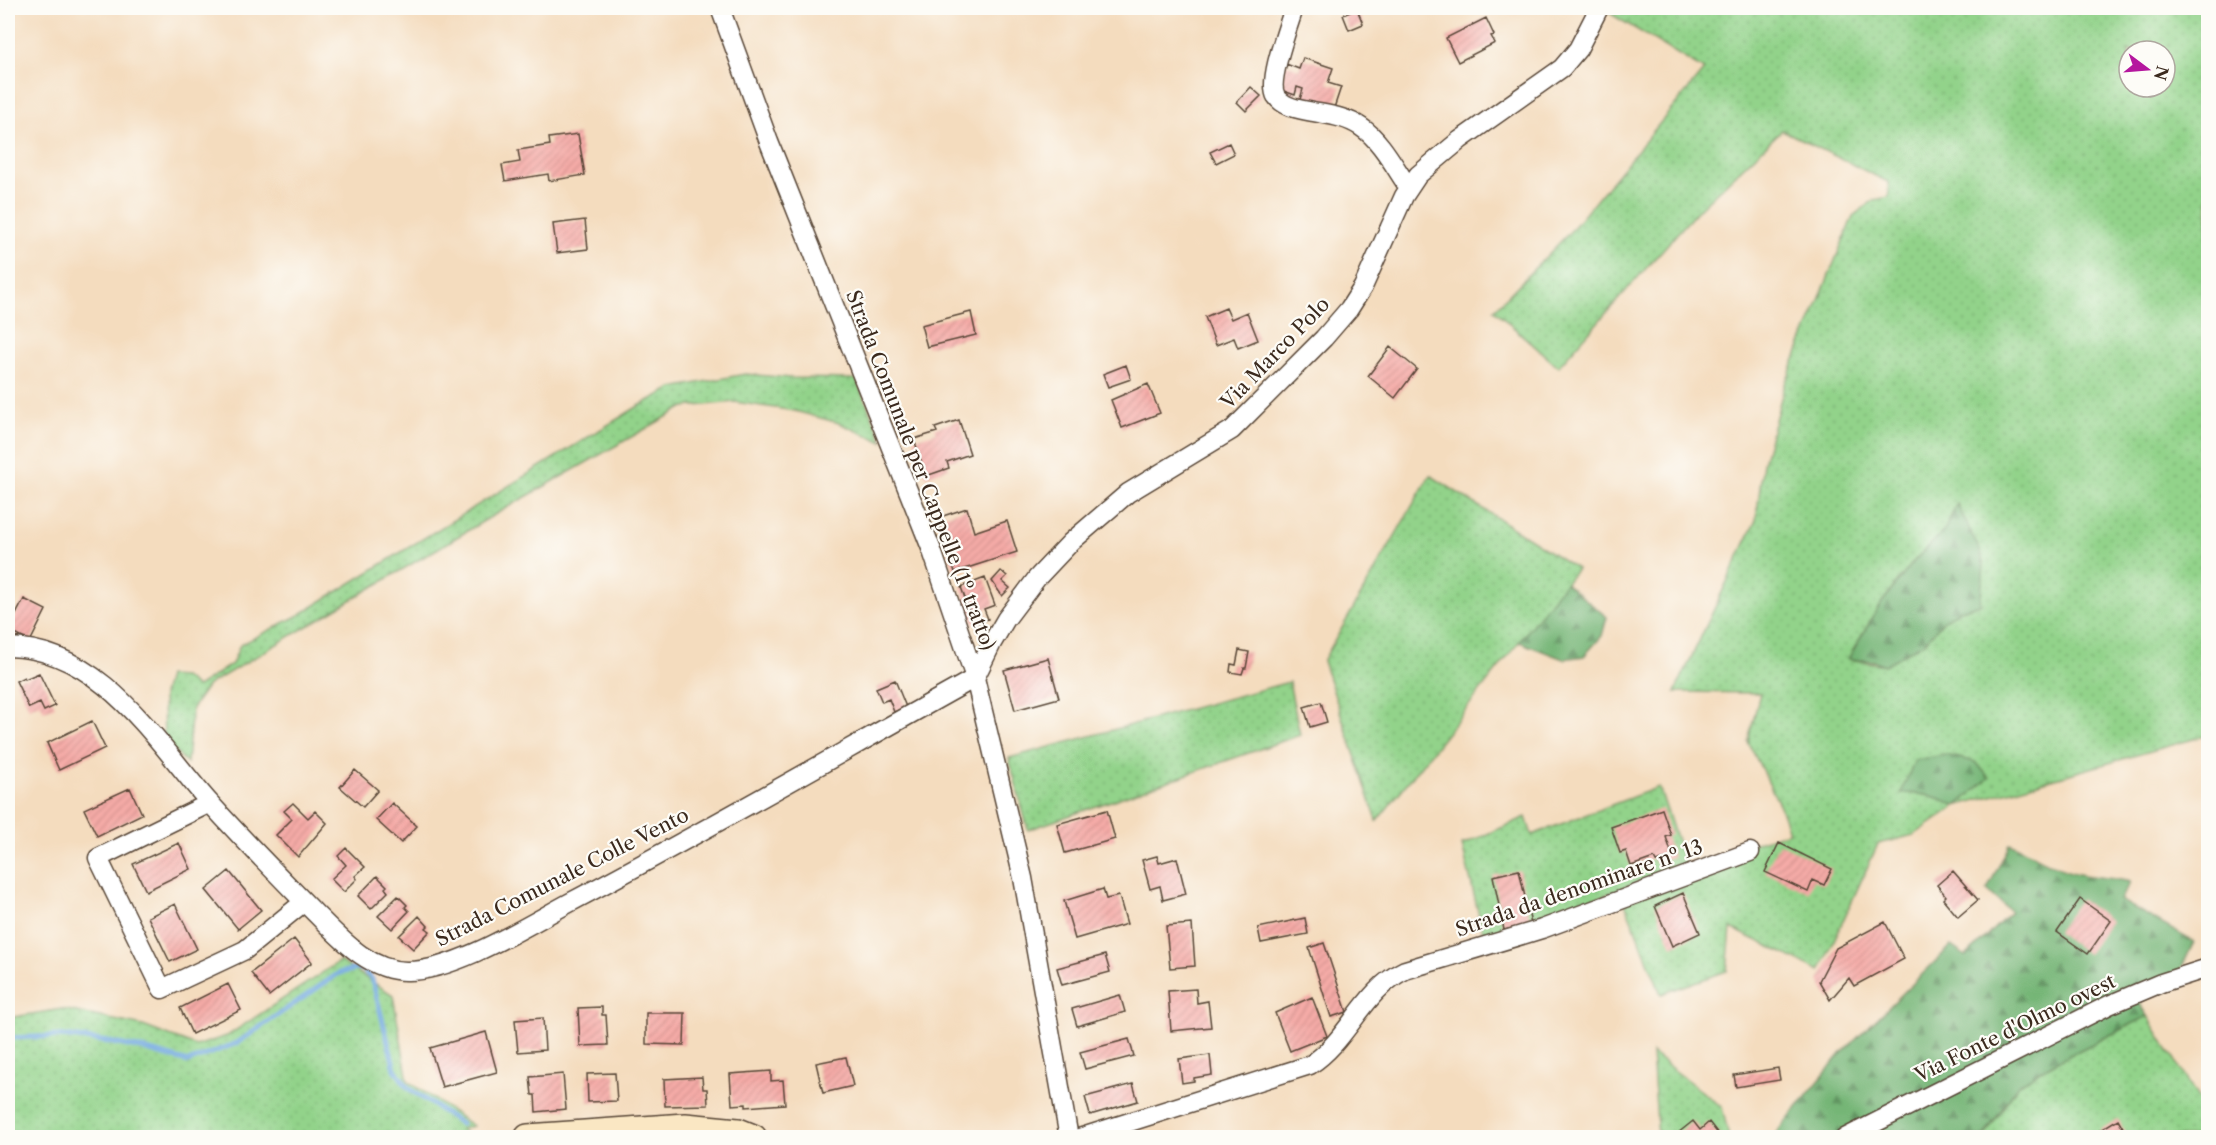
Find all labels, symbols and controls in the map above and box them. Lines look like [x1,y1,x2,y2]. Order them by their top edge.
north arrow [2117,39,2177,99]
text: N [2150,64,2173,83]
street label: Strada Comunale per Cappelle (1º tratto) [841,287,1001,653]
street label: Via Marco Polo [1215,292,1334,415]
street label: Strada Comunale Colle Vento [431,803,693,951]
street label: Strada da denominare nº 13 [1452,834,1706,942]
street label: Via Fonte d'Olmo ovest [1910,969,2119,1088]

